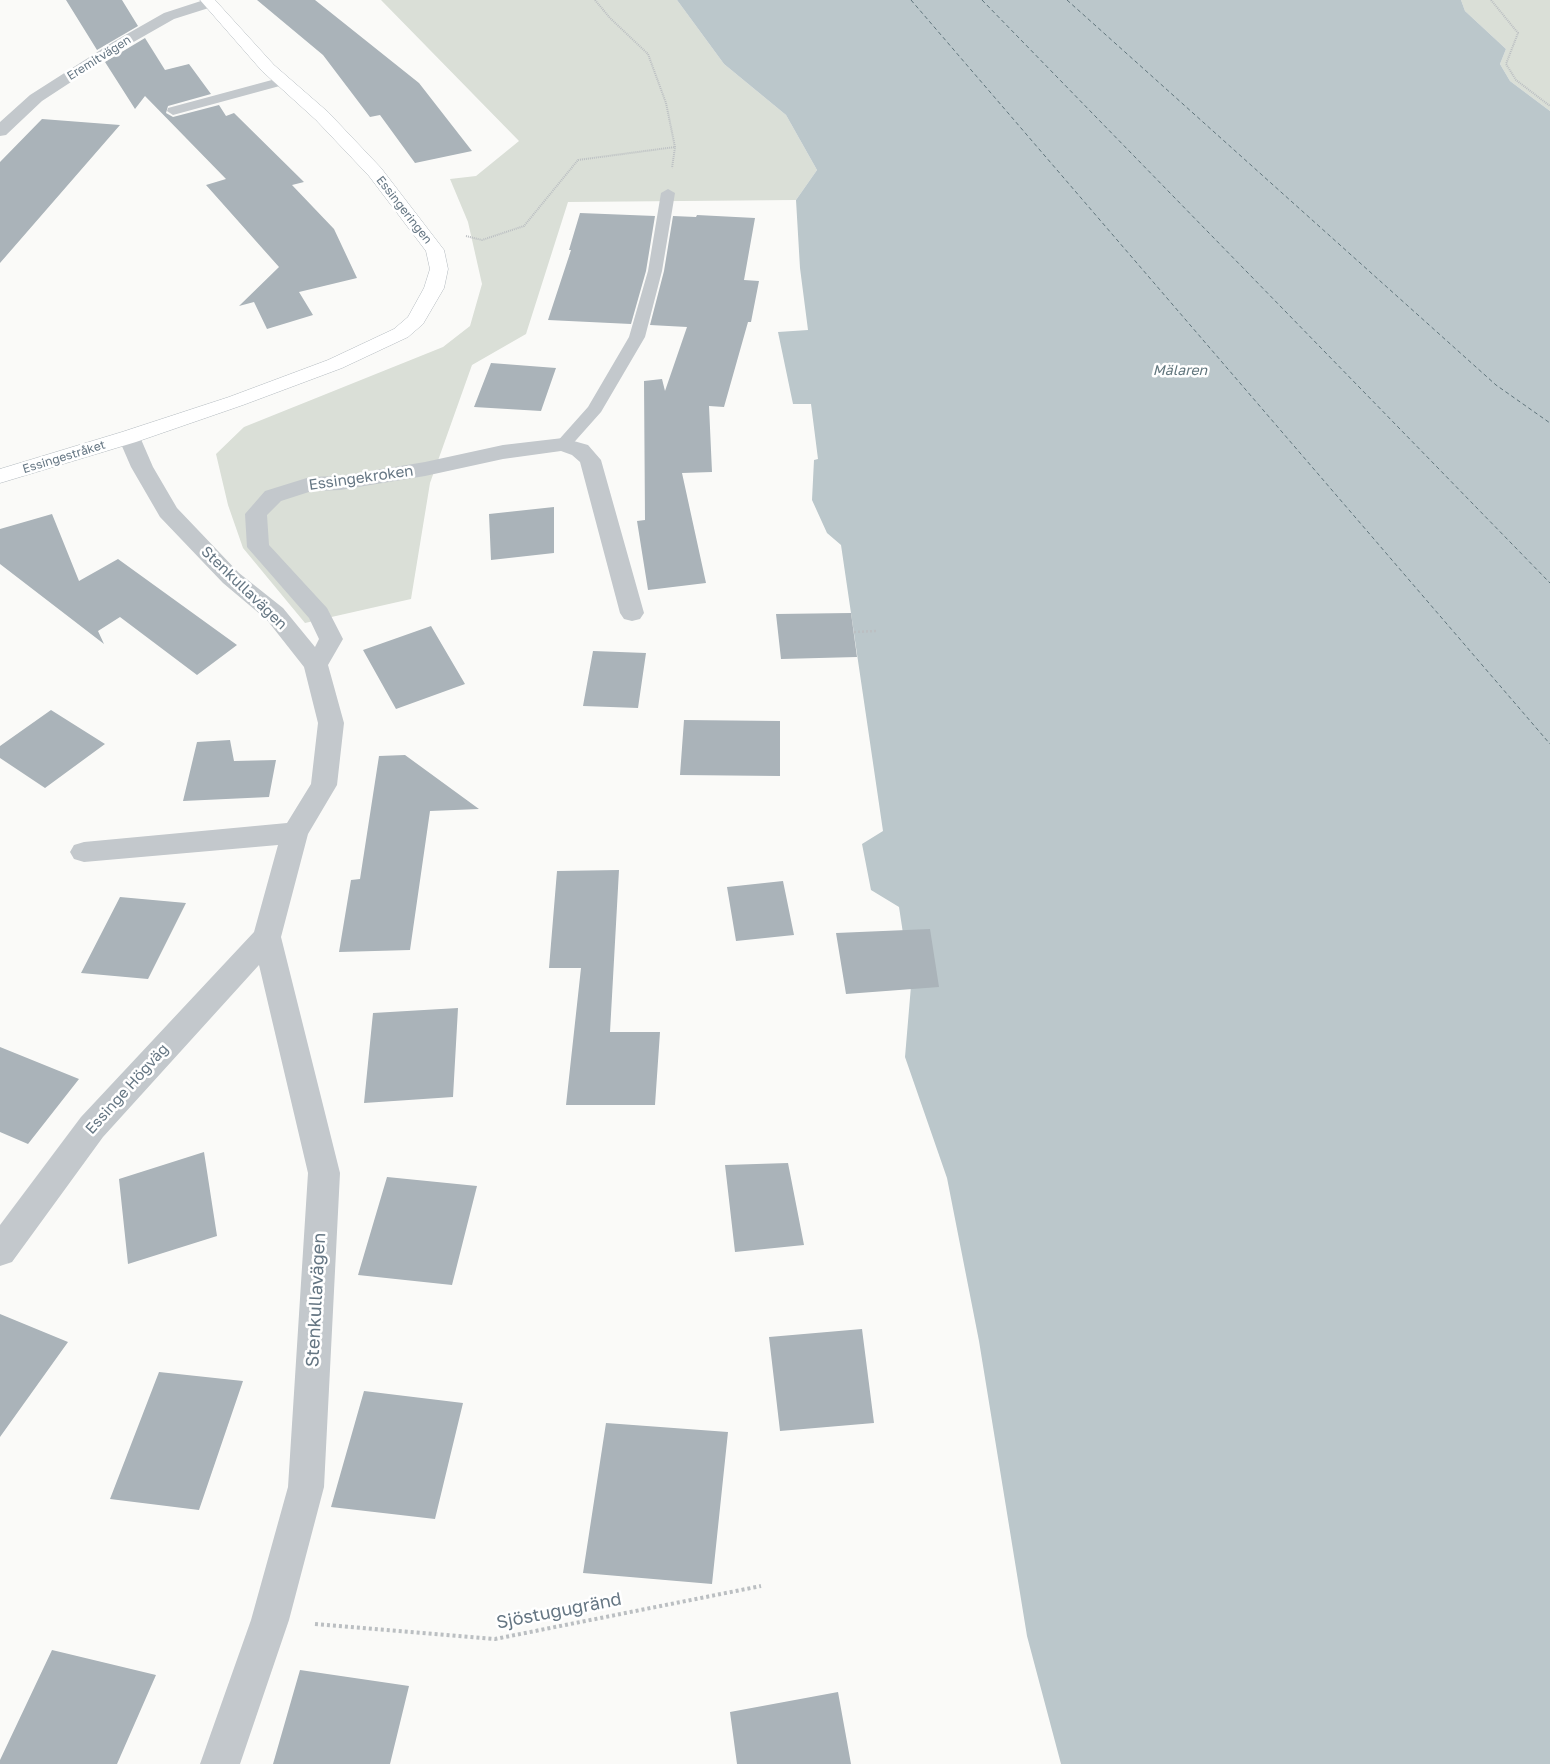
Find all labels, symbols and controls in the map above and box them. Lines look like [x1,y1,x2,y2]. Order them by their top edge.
street label: Eremitvägen [64,33,134,83]
street label: Essingeringen [373,173,435,247]
water label: Mälaren [1153,363,1207,379]
street label: Essingestråket [21,438,107,476]
street label: Essingekroken [308,462,414,494]
street label: Stenkullavägen [197,543,291,633]
street label: Essinge Högväg [82,1040,172,1138]
street label: Stenkullavägen [302,1232,330,1368]
street label: Sjöstugugränd [495,1588,623,1634]

